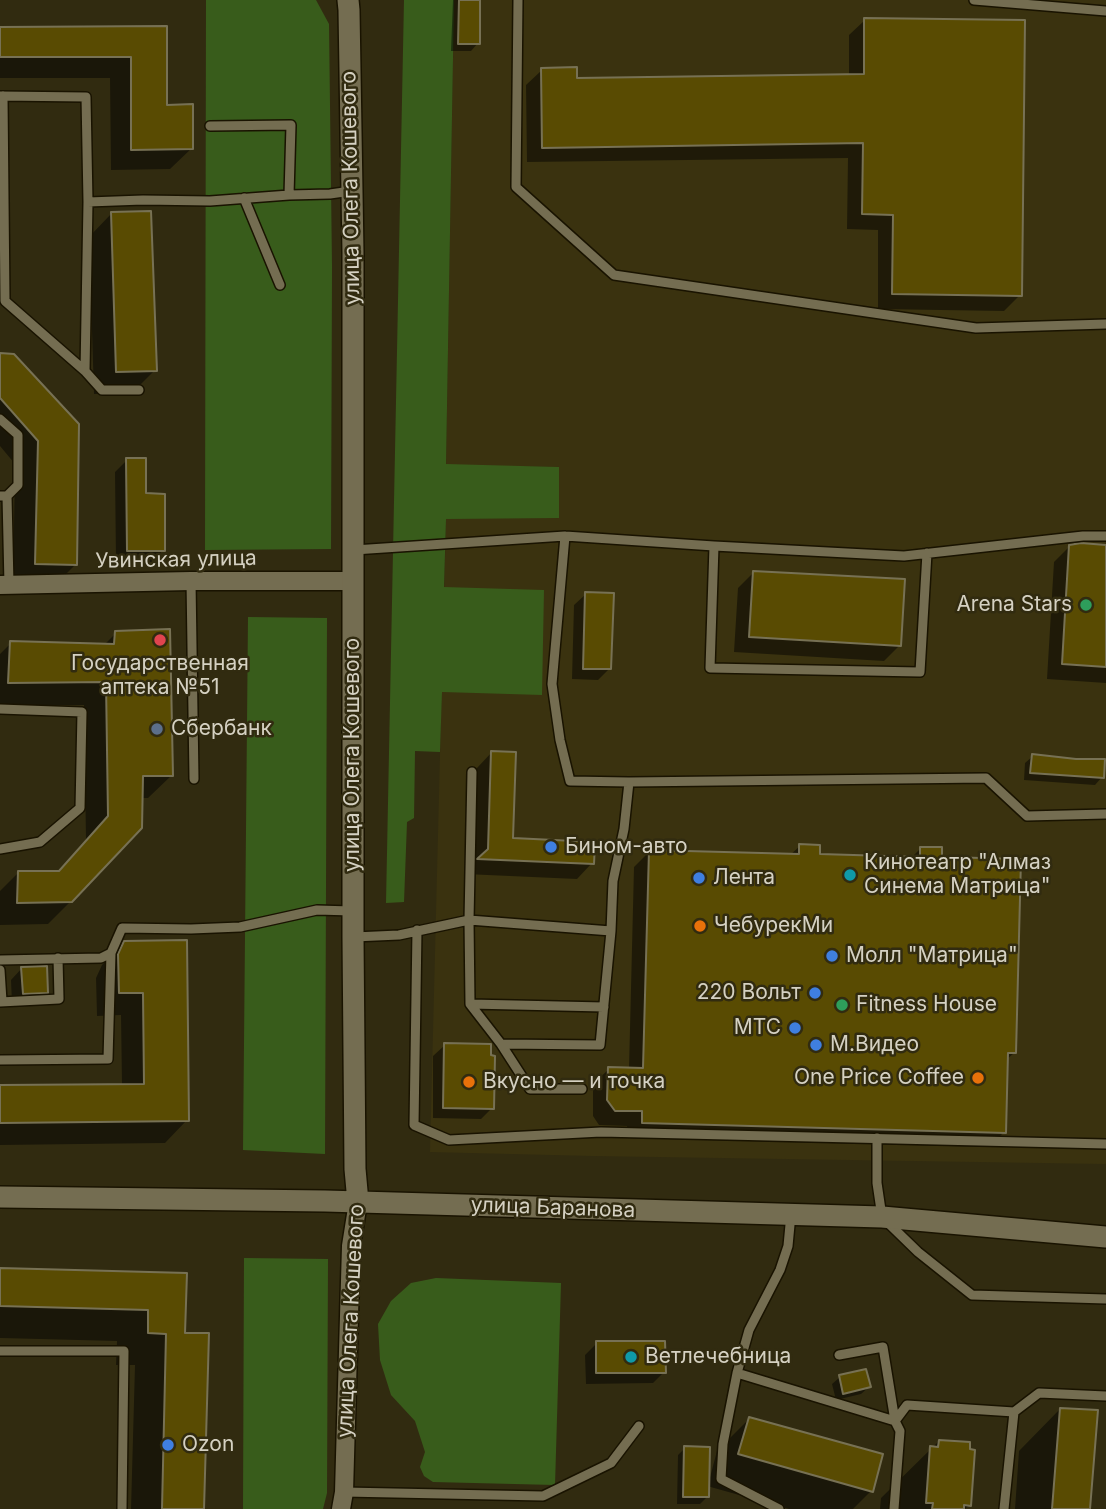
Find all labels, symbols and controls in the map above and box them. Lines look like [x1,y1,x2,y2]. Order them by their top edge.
street label: улица Олега Кошевого [336,71,366,305]
street label: Увинская улица [95,546,257,574]
place label: Arena Stars [956,592,1072,618]
marker: Arena Stars [1078,597,1094,613]
marker: Государственная аптека №51 [152,632,168,648]
street label: улица Олега Кошевого [340,638,366,872]
place label: Государственная аптека №51 [71,651,249,701]
place label: Сбербанк [171,716,272,742]
marker: Сбербанк [149,721,165,737]
place label: Бином-авто [565,834,688,860]
marker: Бином-авто [543,839,559,855]
place label: Кинотеатр "Алмаз Синема Матрица" [864,850,1051,900]
place label: Лента [713,865,775,891]
marker: Кинотеатр "Алмаз Синема Матрица" [842,867,858,883]
marker: Лента [691,870,707,886]
place label: ЧебурекМи [714,913,833,939]
marker: ЧебурекМи [692,918,708,934]
place label: Молл "Матрица" [846,943,1018,969]
marker: Молл "Матрица" [824,948,840,964]
place label: 220 Вольт [697,980,801,1006]
marker: 220 Вольт [807,985,823,1001]
place label: Fitness House [856,992,997,1018]
marker: Fitness House [834,997,850,1013]
place label: МТС [734,1015,781,1041]
marker: МТС [787,1020,803,1036]
place label: М.Видео [830,1032,919,1058]
marker: М.Видео [808,1037,824,1053]
place label: One Price Coffee [794,1065,964,1091]
place label: Вкусно — и точка [483,1069,665,1095]
marker: One Price Coffee [970,1070,986,1086]
marker: Вкусно — и точка [461,1074,477,1090]
street label: улица Баранова [470,1193,636,1223]
street label: улица Олега Кошевого [332,1203,370,1439]
place label: Ветлечебница [645,1344,791,1370]
marker: Ветлечебница [623,1349,639,1365]
place label: Ozon [182,1432,234,1458]
marker: Ozon [160,1437,176,1453]

